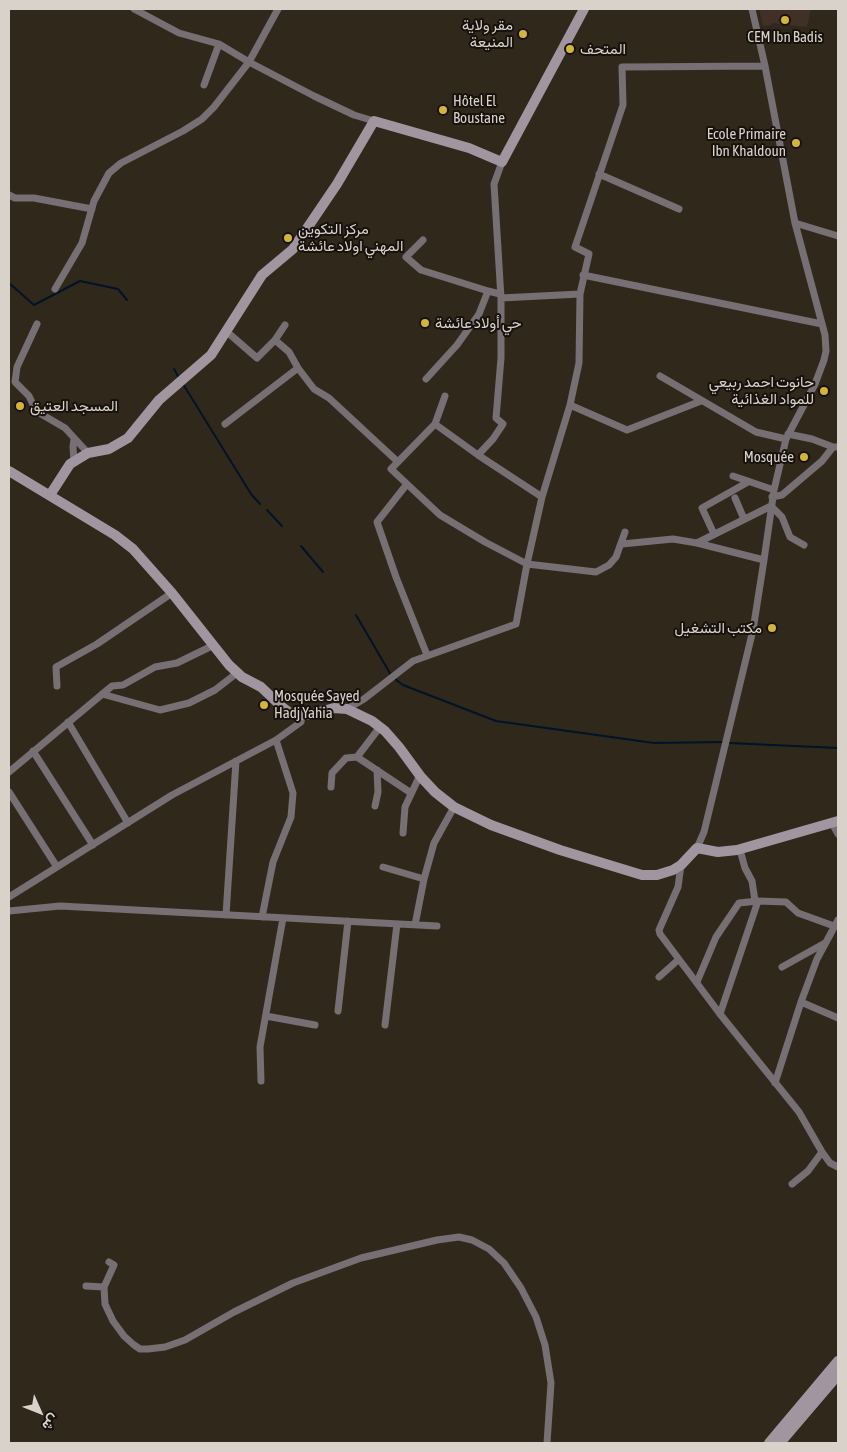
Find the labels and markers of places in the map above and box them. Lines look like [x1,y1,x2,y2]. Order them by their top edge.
marker: CEM Ibn Badis [779,14,791,26]
place label: مقر ولاية المنيعة [462,16,513,51]
marker: مقر ولاية المنيعة [517,28,529,40]
place label: CEM Ibn Badis [747,28,823,46]
place label: المتحف [580,40,626,58]
marker: المتحف [564,43,576,55]
place label: Hôtel El Boustane [453,92,505,127]
marker: Hôtel El Boustane [437,104,449,116]
place label: Ecole Primaire Ibn Khaldoun [707,125,786,160]
marker: Ecole Primaire Ibn Khaldoun [790,137,802,149]
place label: مركز التكوين المهني اولاد عائشة [298,220,403,255]
marker: مركز التكوين المهني اولاد عائشة [282,232,294,244]
place label: حي أولاد عائشة [435,314,522,332]
marker: حي أولاد عائشة [419,317,431,329]
place label: حانوت احمد ربيعي للمواد الغذائية [709,373,814,408]
marker: حانوت احمد ربيعي للمواد الغذائية [818,385,830,397]
place label: المسجد العتيق [30,397,118,415]
marker: المسجد العتيق [14,400,26,412]
place label: Mosquée [744,448,794,466]
marker: Mosquée [798,451,810,463]
place label: مكتب التشغيل [675,619,762,637]
marker: مكتب التشغيل [766,622,778,634]
place label: Mosquée Sayed Hadj Yahia [274,687,359,722]
marker: Mosquée Sayed Hadj Yahia [258,699,270,711]

